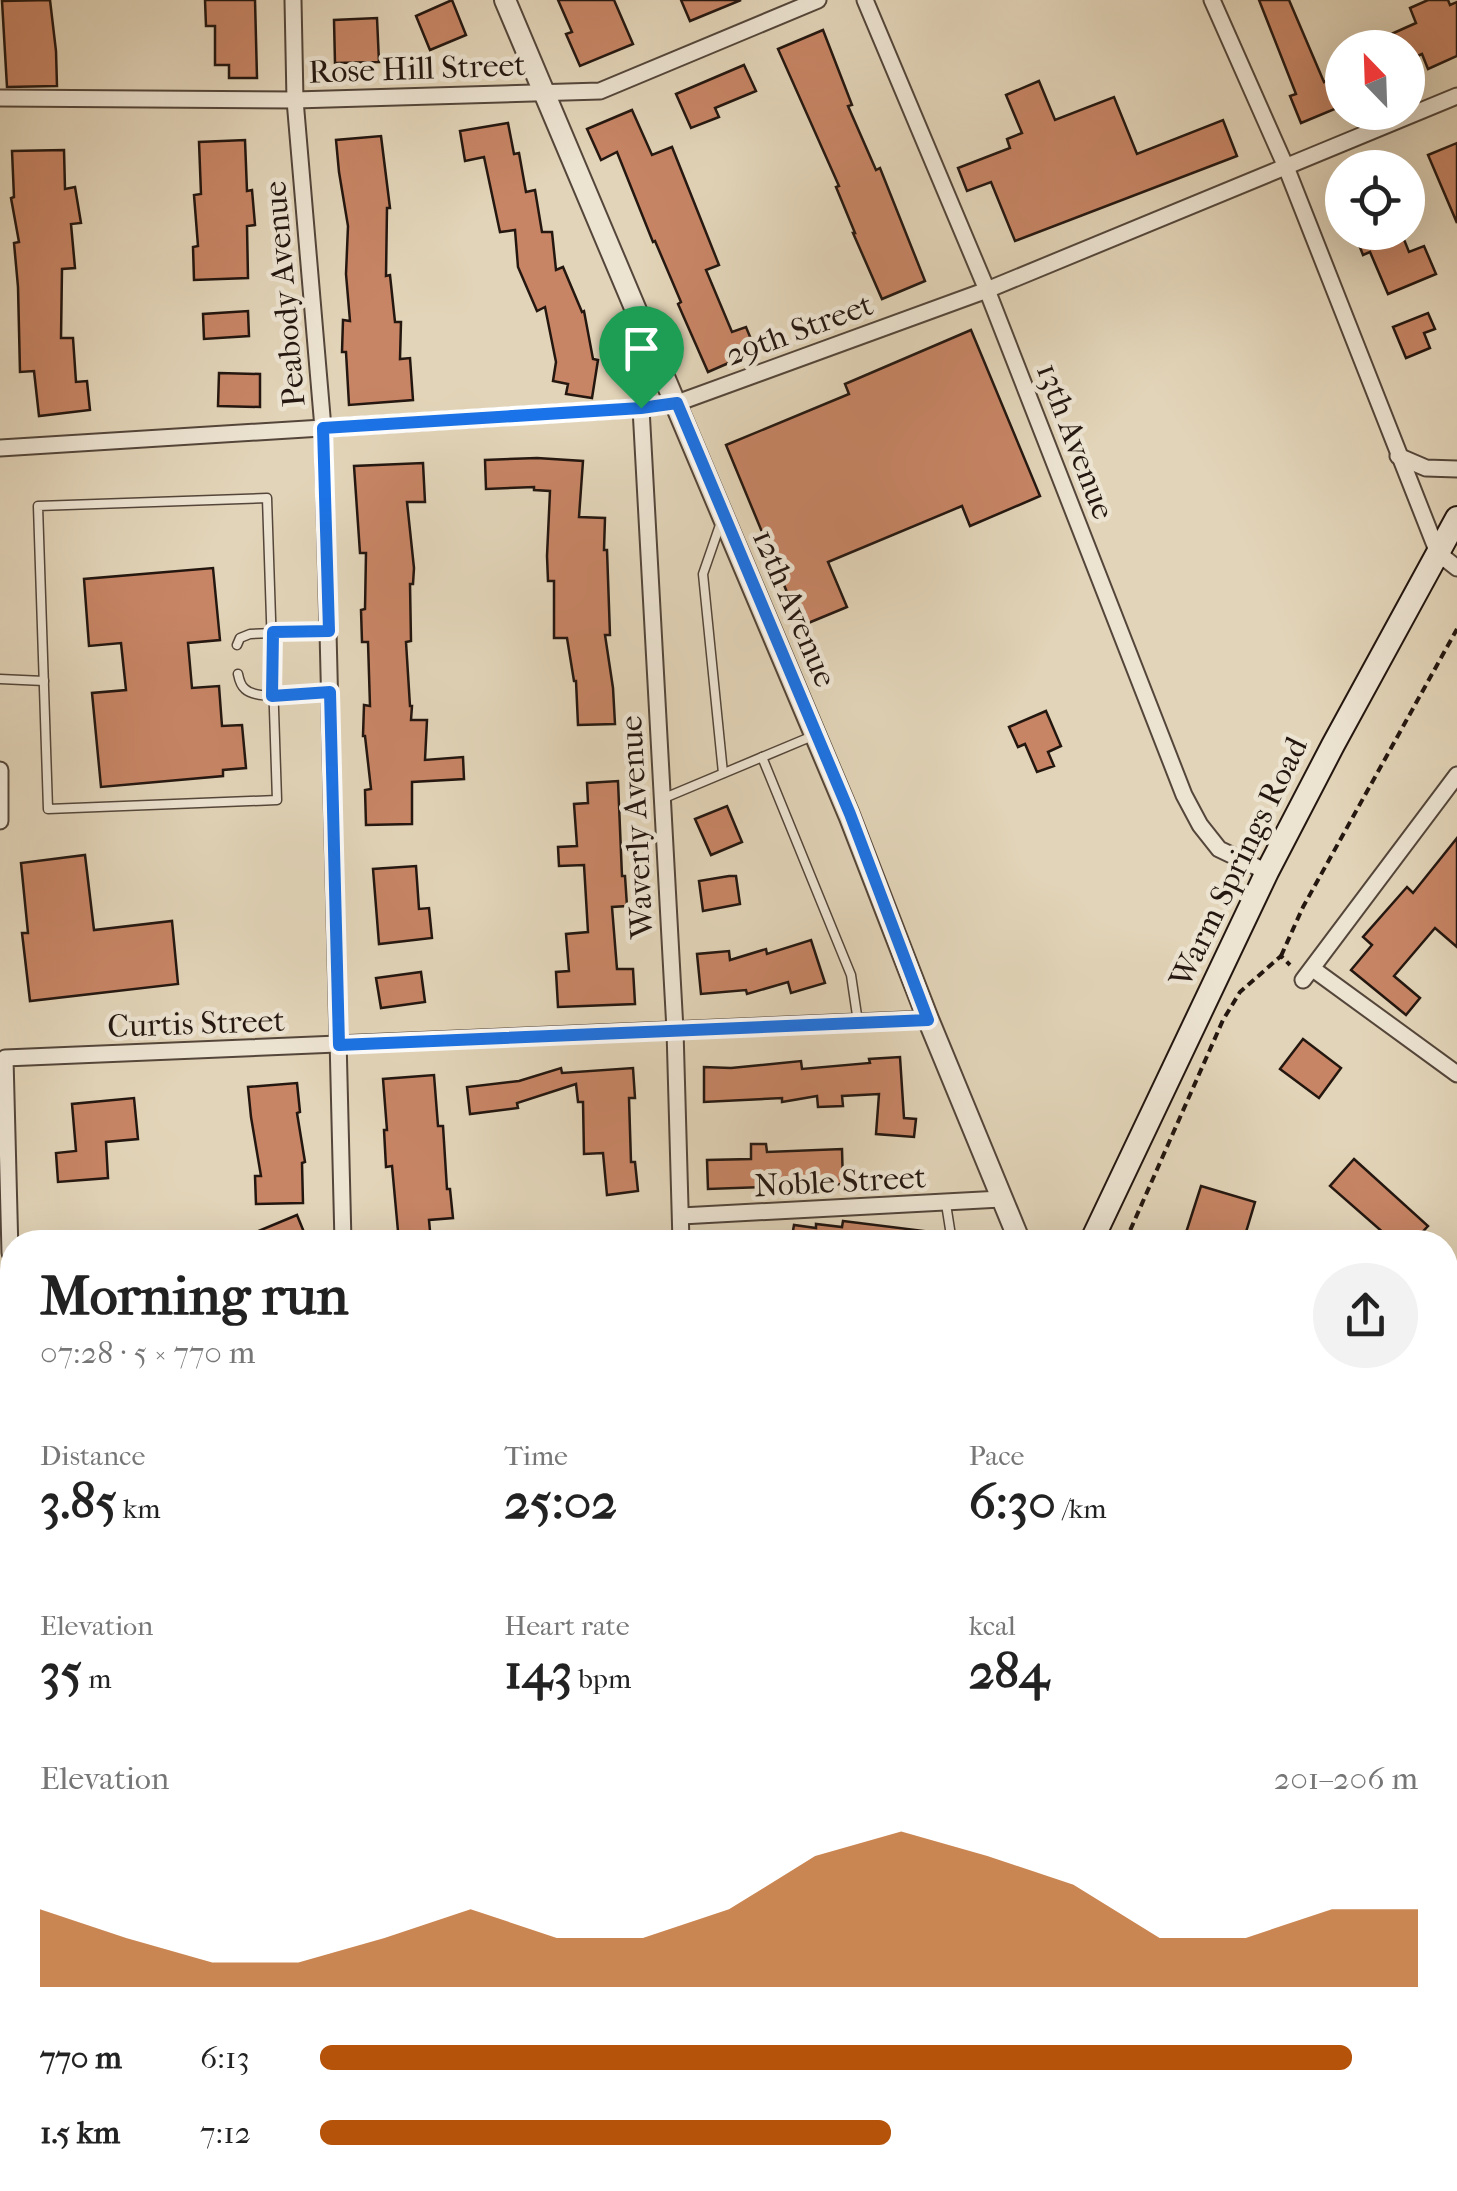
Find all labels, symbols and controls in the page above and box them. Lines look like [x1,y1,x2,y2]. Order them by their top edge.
north arrow [1325,30,1425,130]
map controls [1325,30,1425,250]
street label: Rose Hill Street [308,46,527,91]
button: locate [1325,150,1425,250]
street label: Peabody Avenue [256,179,313,408]
street label: 29th Street [721,286,878,373]
pin [599,306,684,409]
icon: arrive [614,321,669,376]
street label: 13th Avenue [1029,358,1122,525]
street label: 12th Avenue [745,524,844,693]
street label: Waverly Avenue [612,714,661,941]
street label: Warm Springs Road [1161,731,1315,994]
street label: Curtis Street [107,1002,286,1045]
street label: Noble Street [753,1158,927,1204]
button: share [1313,1263,1418,1368]
text: Morning run [40,1264,348,1328]
text: 07:28 · 5 × 770 m [40,1334,255,1371]
text: Distance [40,1439,145,1472]
text: Time [504,1439,568,1472]
text: Pace [969,1439,1024,1472]
text: 3.85 [40,1472,117,1531]
text: 25:02 [504,1472,617,1531]
text: 6:30 [969,1472,1056,1531]
text: km [117,1492,161,1525]
text: /km [1056,1492,1106,1525]
text: Elevation [40,1609,153,1642]
text: Heart rate [504,1609,630,1642]
text: kcal [969,1609,1016,1642]
text: 35 [40,1642,82,1701]
text: 143 [504,1642,572,1701]
text: 284 [969,1642,1049,1701]
text: m [82,1662,111,1695]
text: bpm [572,1662,631,1695]
text: Elevation [40,1760,169,1797]
text: 201–206 m [1274,1760,1418,1797]
text: 770 m [40,2039,122,2076]
text: 6:13 [200,2039,250,2076]
text: 1.5 km [40,2114,120,2151]
text: 7:12 [200,2114,251,2151]

